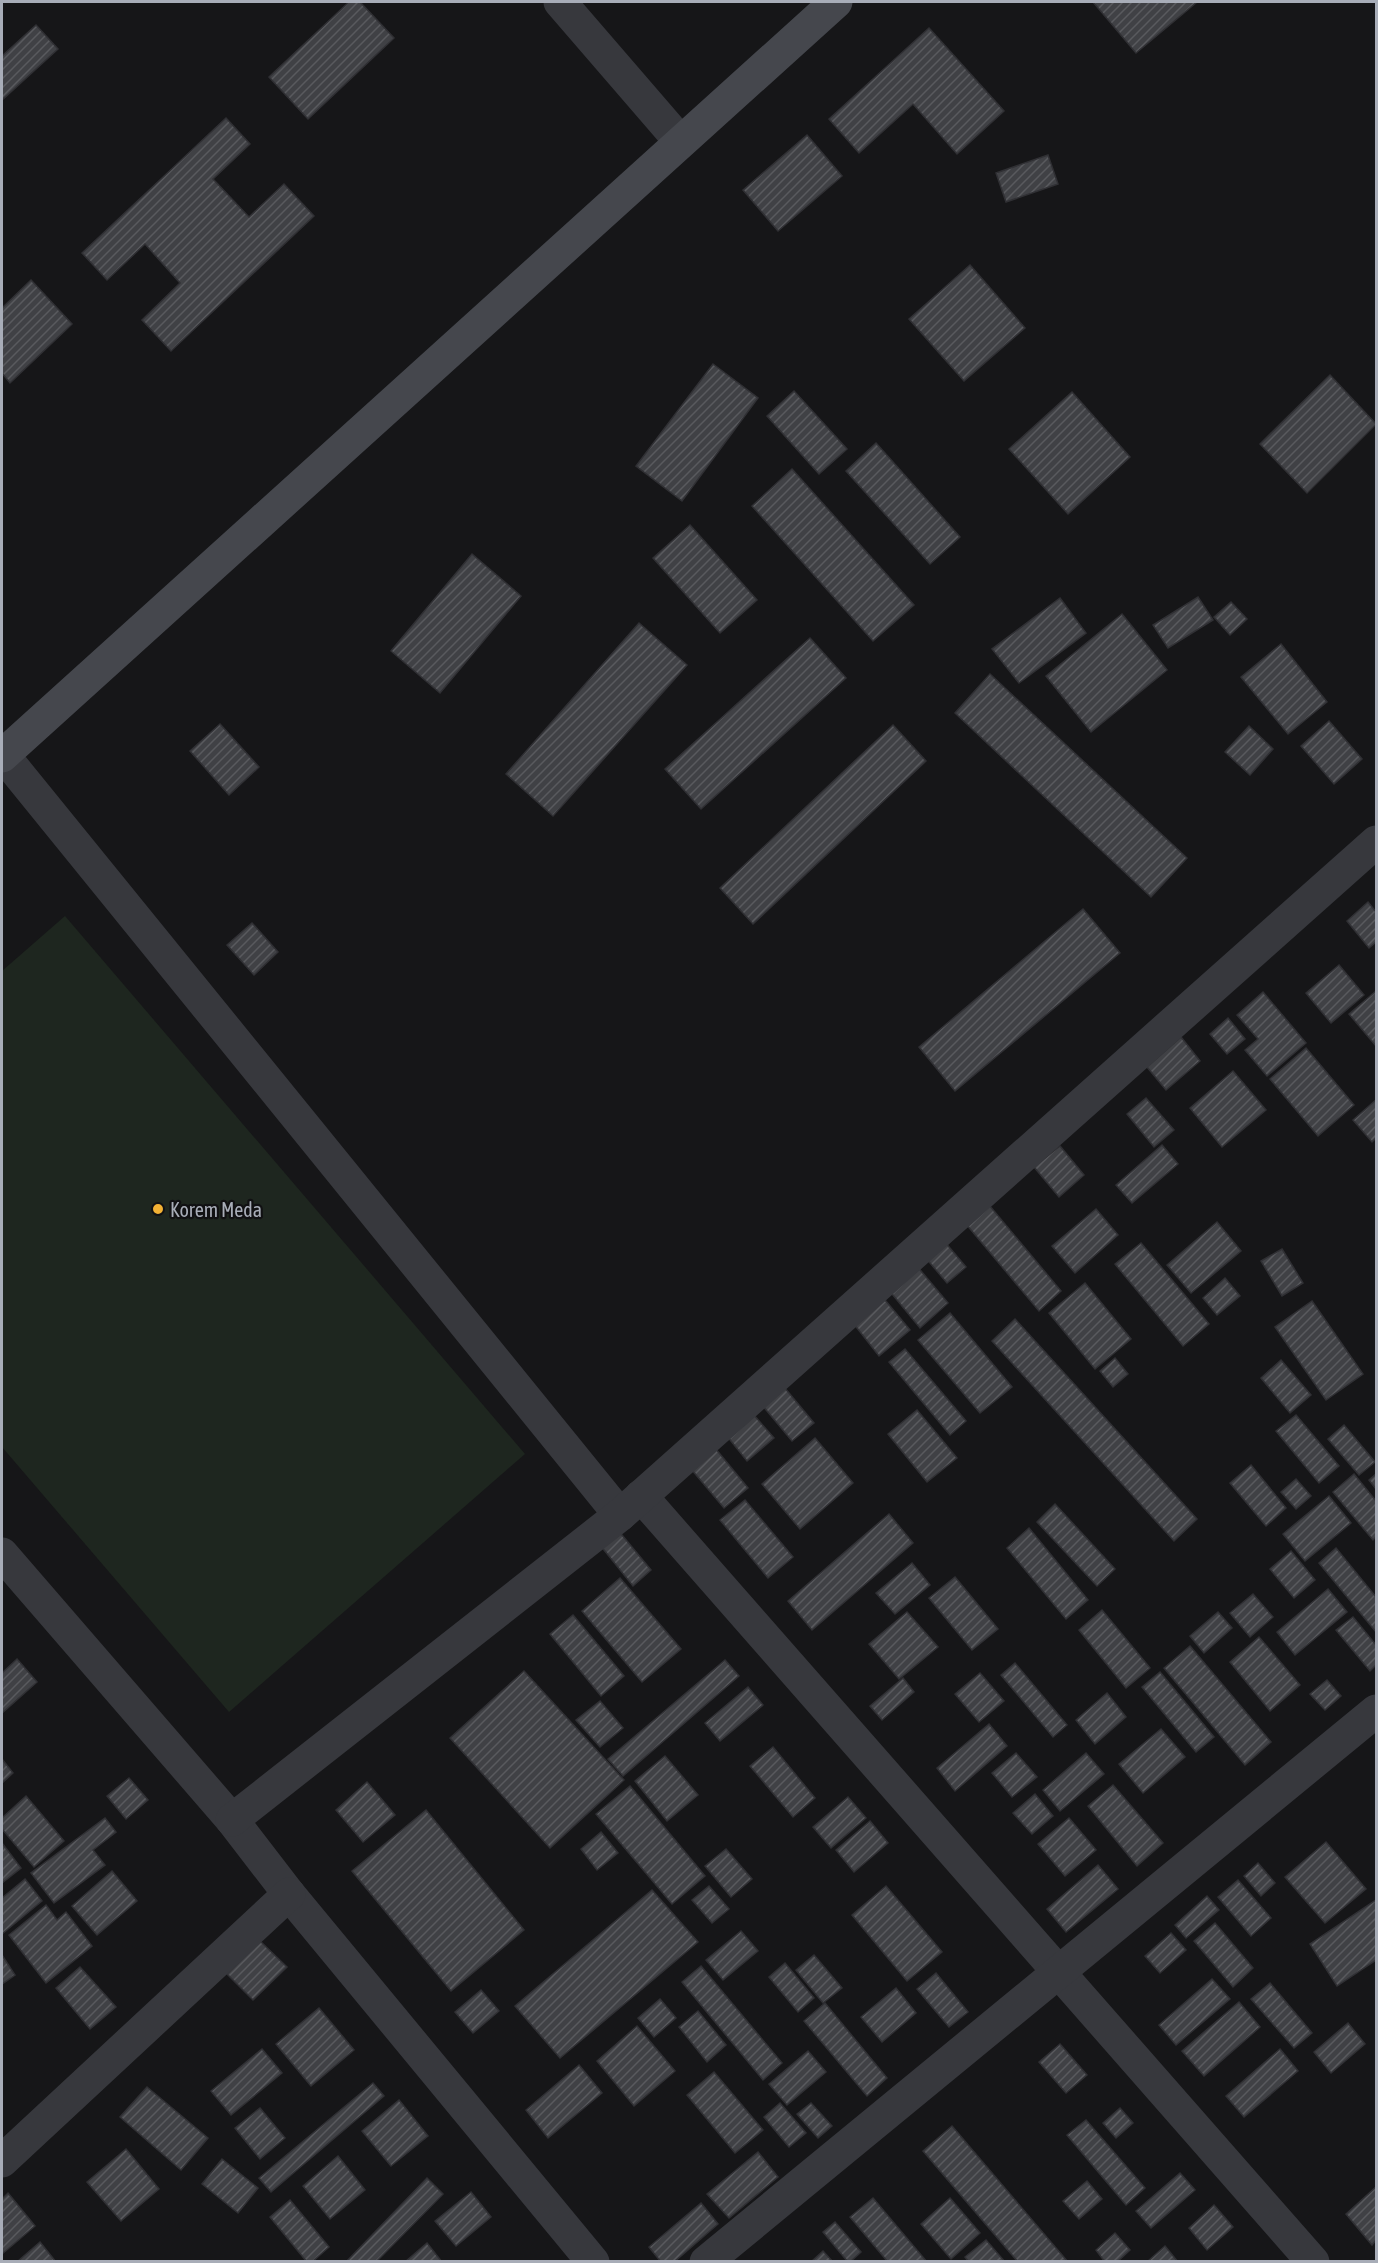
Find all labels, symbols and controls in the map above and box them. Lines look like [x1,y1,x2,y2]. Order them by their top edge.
place label: Korem Meda [170,1198,262,1221]
marker: Korem Meda [151,1202,165,1216]

